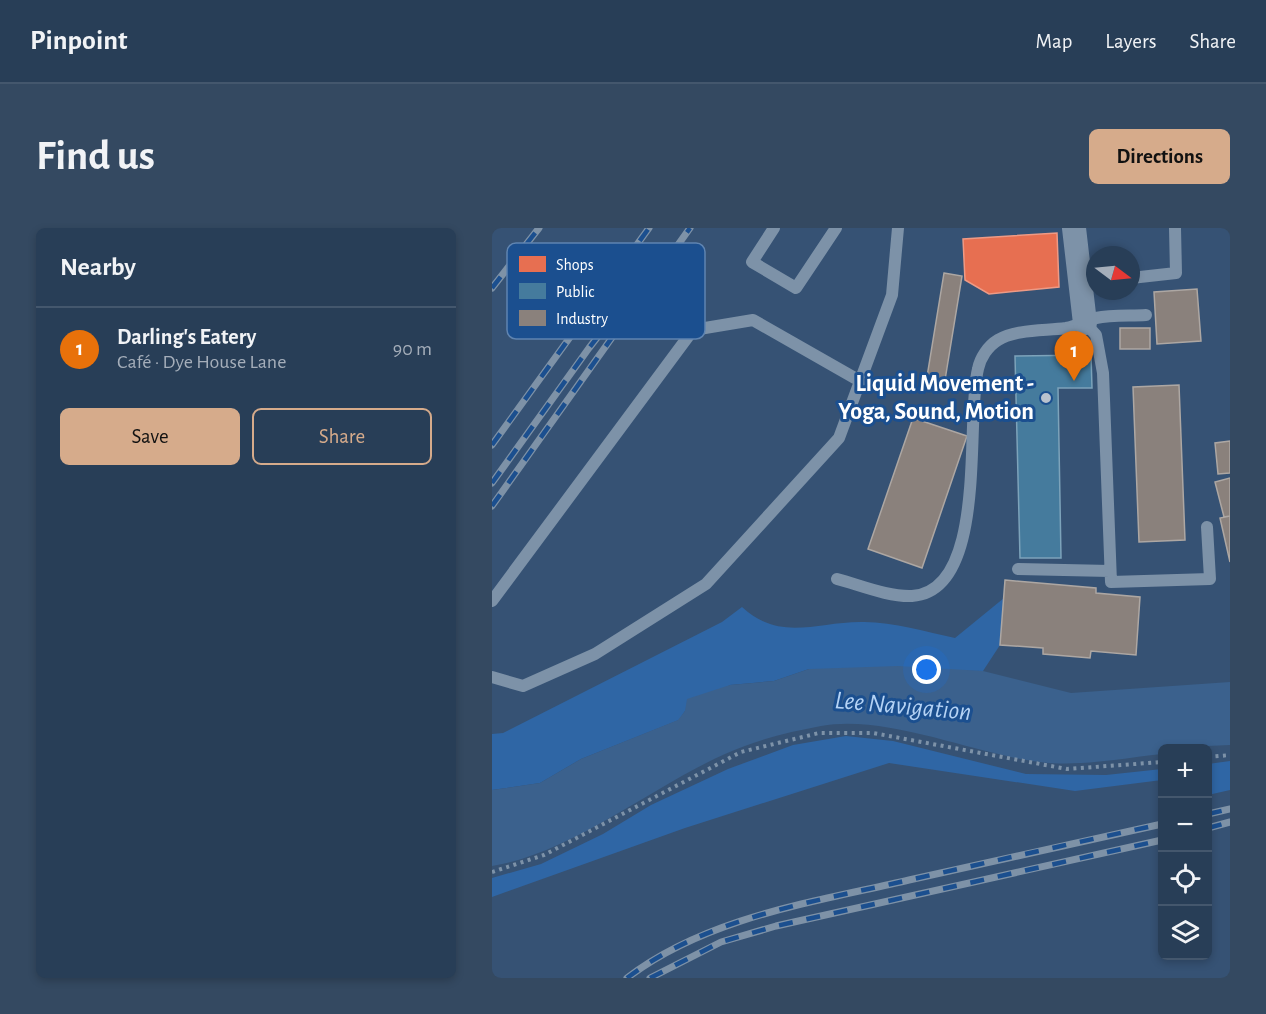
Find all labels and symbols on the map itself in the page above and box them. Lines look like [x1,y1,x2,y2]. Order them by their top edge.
legend [507,243,705,339]
north arrow [1086,246,1140,300]
text: Shops [556,257,594,273]
text: Public [556,284,594,300]
text: Industry [556,311,608,328]
pin: 1 [1054,332,1094,381]
place label: Liquid Movement - Yoga, Sound, Motion [838,372,1034,424]
marker: Liquid Movement - Yoga, Sound, Motion [1039,391,1053,405]
your location [912,655,941,684]
water label: Lee Navigation [834,687,972,725]

